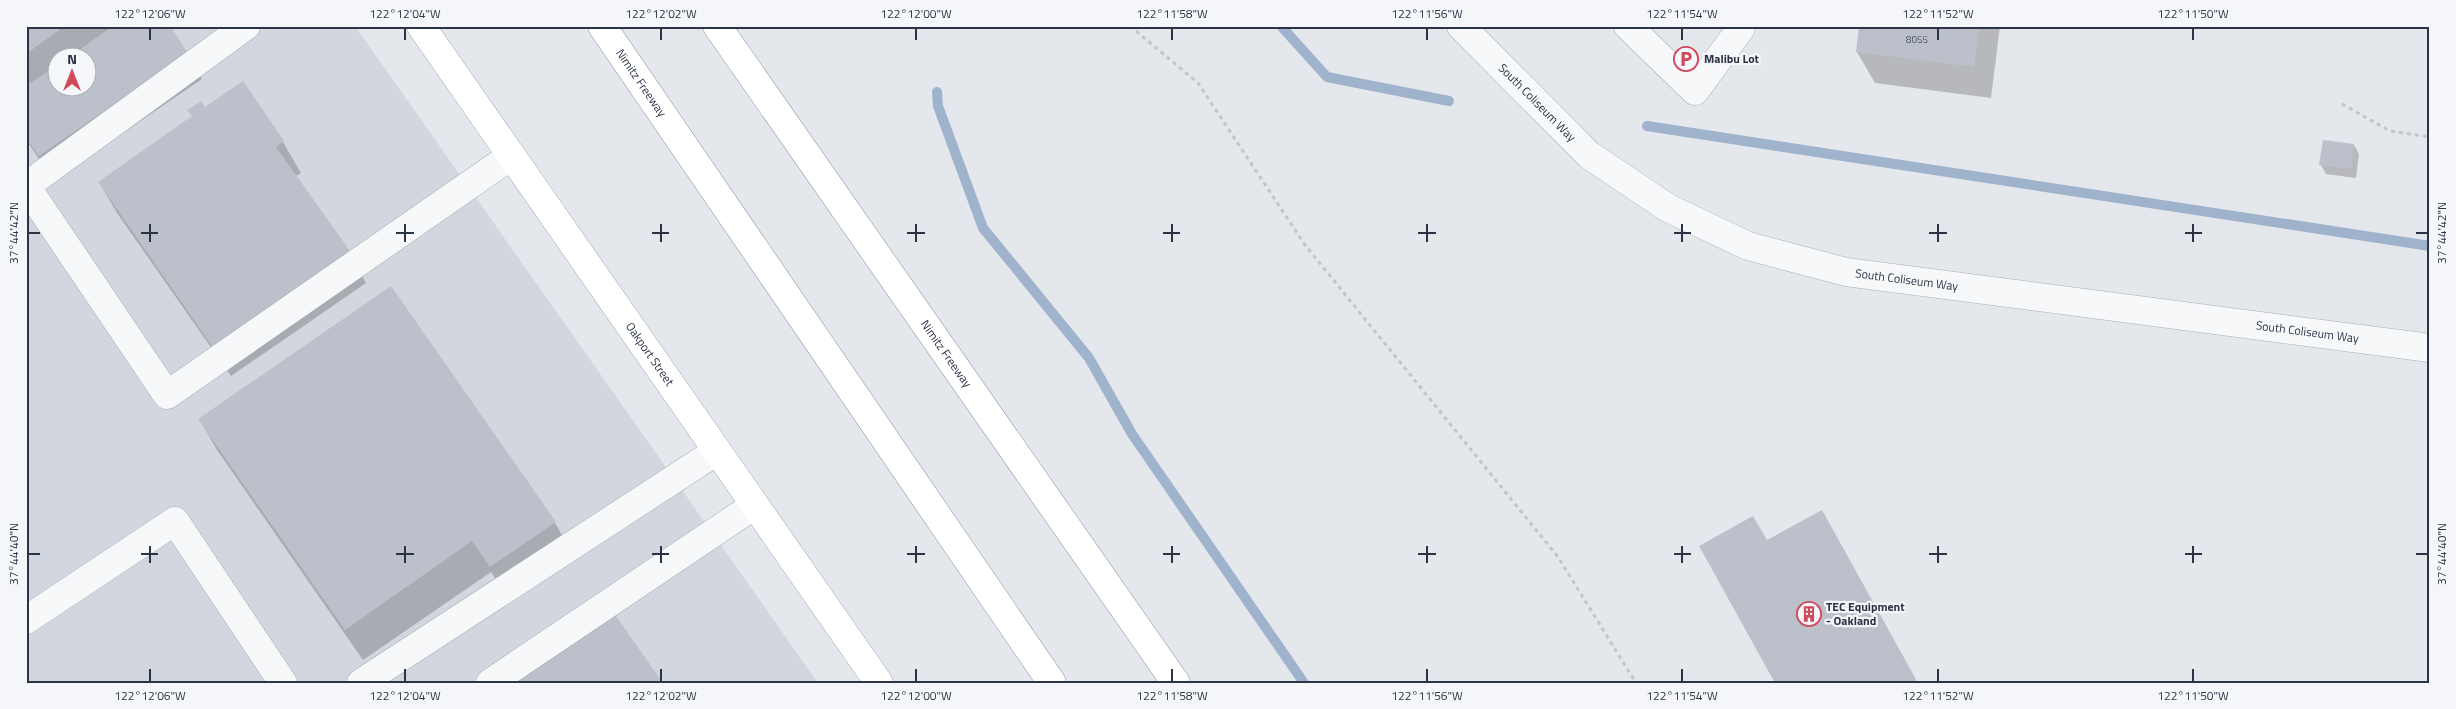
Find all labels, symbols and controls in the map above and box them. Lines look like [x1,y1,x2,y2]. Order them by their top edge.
text: 122°12'06"W [114,4,186,23]
text: 122°12'04"W [369,4,441,23]
text: 122°12'02"W [625,4,697,23]
text: 122°12'00"W [880,4,952,23]
text: 122°11'58"W [1136,4,1208,23]
text: 122°11'56"W [1391,4,1463,23]
text: 122°11'54"W [1646,4,1718,23]
text: 122°11'52"W [1902,4,1974,23]
text: 122°11'50"W [2157,4,2229,23]
house number: 8055 [1906,32,1929,47]
street label: Nimitz Freeway [611,45,672,121]
parking icon: Malibu Lot [1673,46,1699,72]
north arrow [48,48,98,98]
text: N [67,48,77,69]
place label: Malibu Lot [1704,49,1760,68]
street label: South Coliseum Way [1494,59,1581,146]
text: 37°44'42"N [4,202,23,264]
text: 37°44'42"N [2432,202,2451,264]
street label: South Coliseum Way [1854,263,1960,296]
street label: South Coliseum Way [2255,315,2360,348]
street label: Nimitz Freeway [916,316,977,392]
street label: Oakport Street [621,318,680,390]
text: 37°44'40"N [4,523,23,585]
text: 37°44'40"N [2432,523,2451,585]
place label: TEC Equipment - Oakland [1826,597,1905,630]
building icon: TEC Equipment - Oakland [1796,601,1822,627]
text: 122°12'06"W [114,686,186,705]
text: 122°12'04"W [369,686,441,705]
text: 122°12'02"W [625,686,697,705]
text: 122°12'00"W [880,686,952,705]
text: 122°11'58"W [1136,686,1208,705]
text: 122°11'56"W [1391,686,1463,705]
text: 122°11'54"W [1646,686,1718,705]
text: 122°11'52"W [1902,686,1974,705]
text: 122°11'50"W [2157,686,2229,705]

